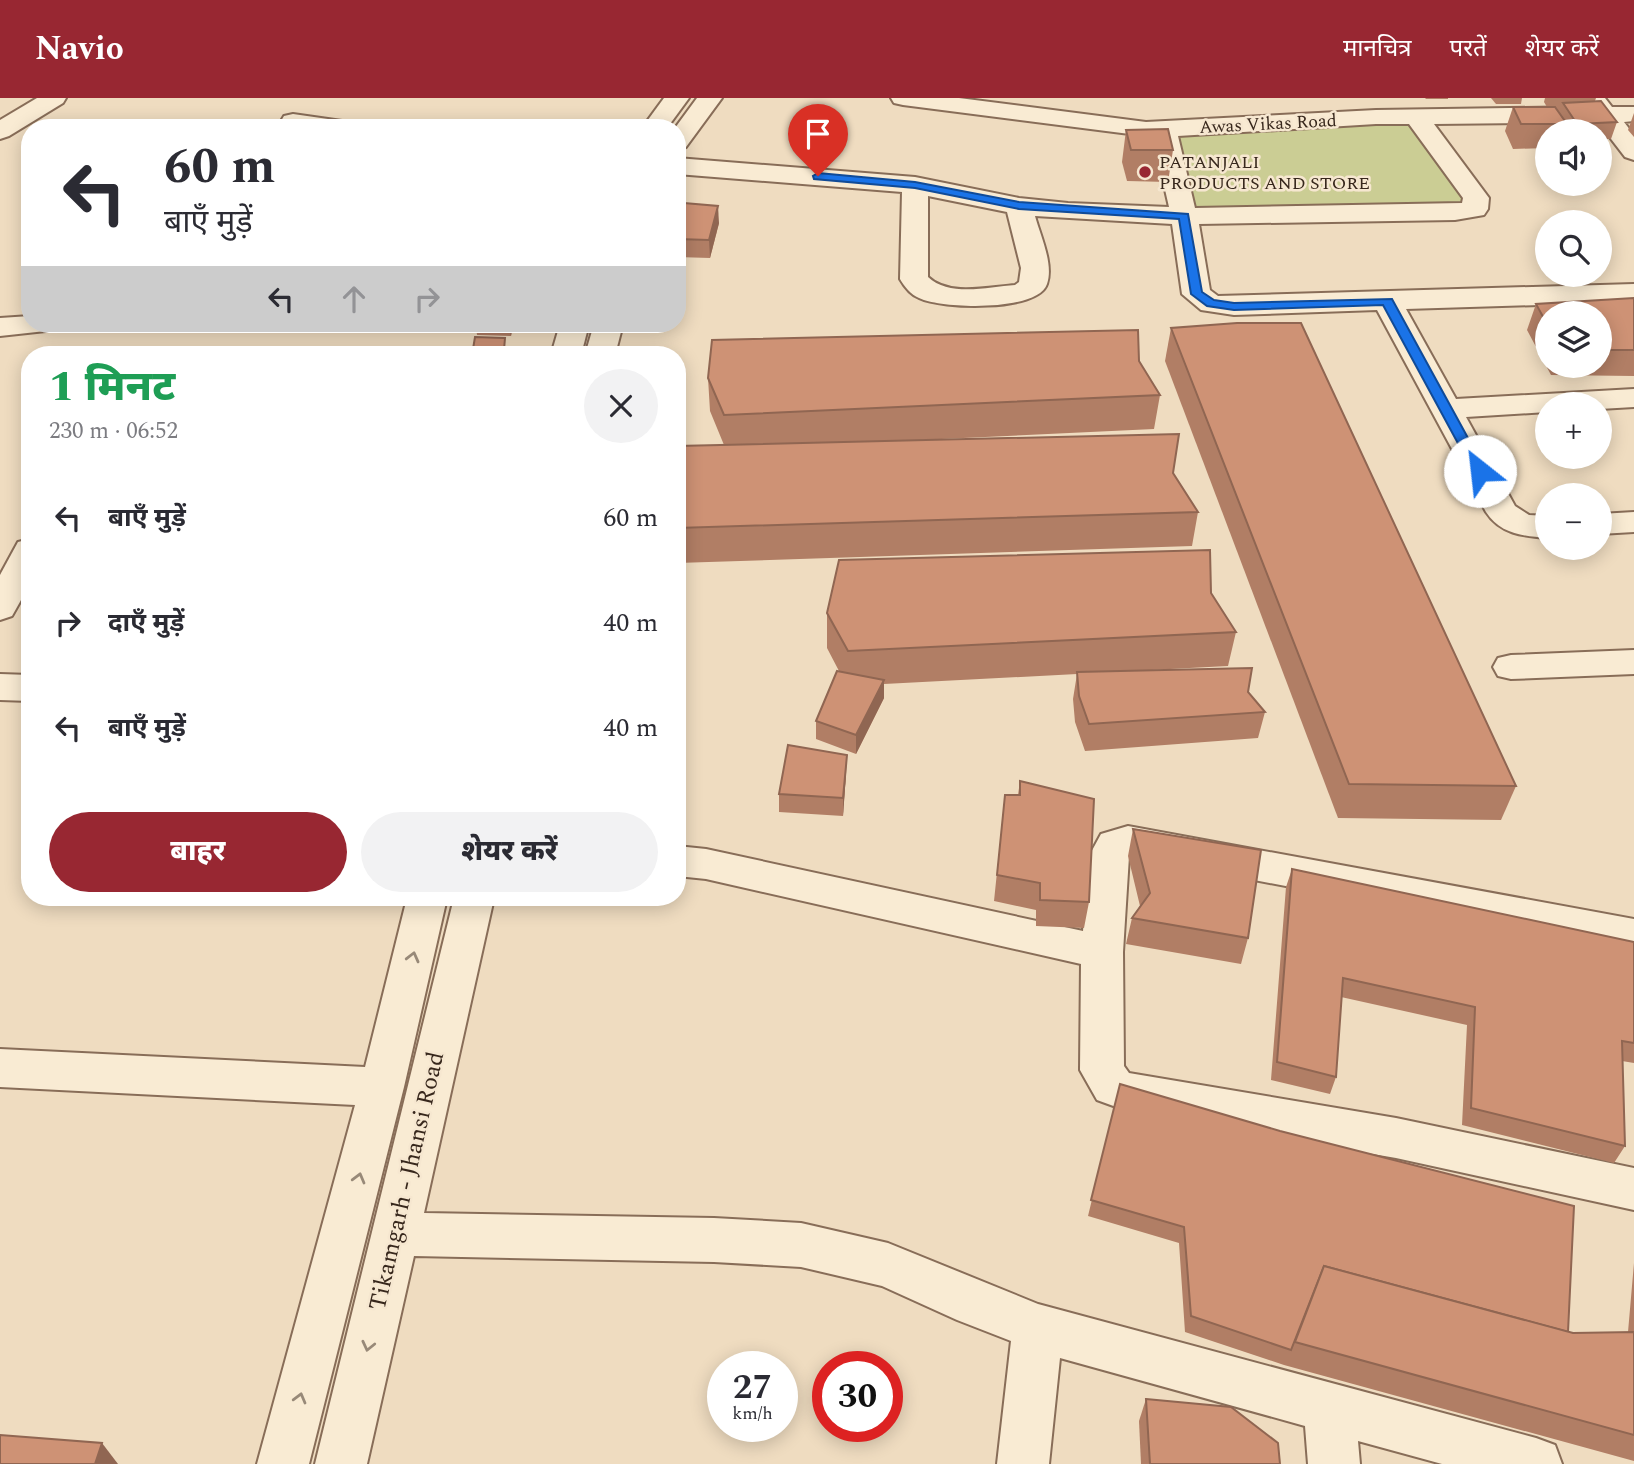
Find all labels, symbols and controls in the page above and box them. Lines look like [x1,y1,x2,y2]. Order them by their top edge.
text: Navio [35,24,124,74]
text: मानचित्र [1343,31,1412,67]
text: परतें [1450,31,1487,67]
text: शेयर करें [1525,31,1599,67]
pin [788,104,848,176]
street label: Awas Vikas Road [1198,107,1338,141]
icon: arrive [799,115,837,153]
map controls [1535,119,1612,560]
button: sound [1535,119,1612,196]
text: 60 m [164,130,275,205]
icon: left [49,147,140,238]
place label: PATANJALI PRODUCTS AND STORE [1159,149,1370,197]
marker: PATANJALI PRODUCTS AND STORE [1137,164,1153,180]
text: बाएँ मुड़ें [164,198,253,247]
button: search [1535,210,1612,287]
icon: left [262,280,300,318]
icon: ahead [335,280,373,318]
icon: right [408,280,446,318]
button: layers [1535,301,1612,378]
text: 1 मिनट [49,356,175,419]
button: close [584,369,658,443]
button: + [1535,392,1612,469]
text: 230 m · 06:52 [49,414,178,449]
position arrow [1443,434,1517,508]
button: − [1535,483,1612,560]
text: बाएँ मुड़ें [108,498,186,538]
text: 60 m [603,498,658,538]
icon: left [49,499,87,537]
text: दाएँ मुड़ें [108,603,184,643]
text: 40 m [603,603,658,643]
icon: right [49,604,87,642]
text: बाएँ मुड़ें [108,708,186,748]
text: 40 m [603,708,658,748]
icon: left [49,709,87,747]
button: बाहर [49,812,347,892]
button: शेयर करें [361,812,658,892]
one-way arrow [405,951,419,963]
street label: Tikamgarh - Jhansi Road [360,1048,454,1314]
one-way arrow [350,1172,365,1184]
one-way arrow [362,1340,377,1352]
speed limit sign: 30 [812,1351,903,1442]
text: 27 [733,1361,772,1414]
one-way arrow [292,1392,306,1404]
text: km/h [732,1400,773,1427]

